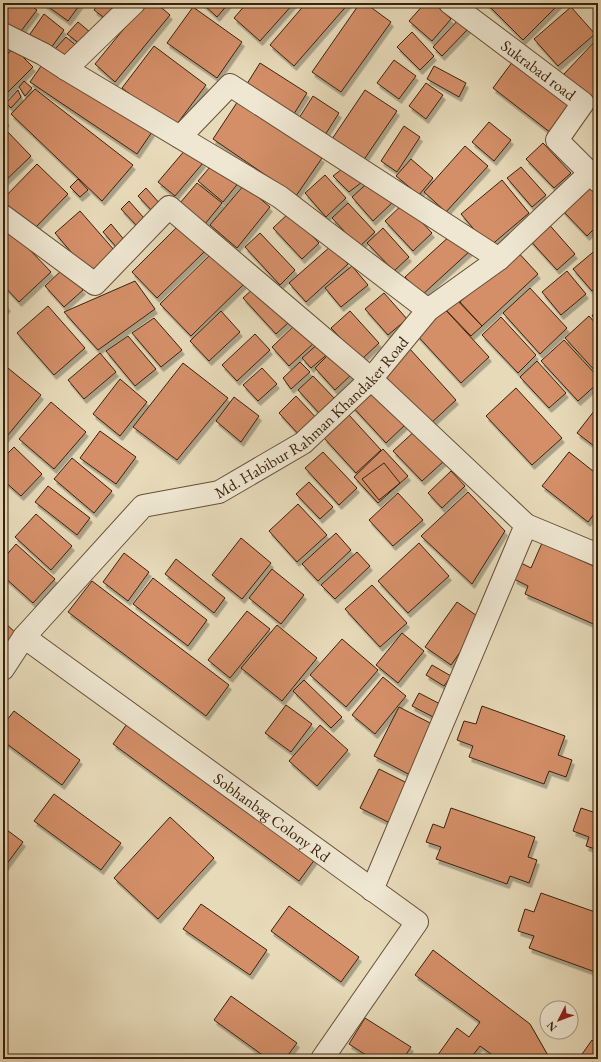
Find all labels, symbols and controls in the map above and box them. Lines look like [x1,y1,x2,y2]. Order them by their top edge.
street label: Sukrabad road [497,35,581,105]
street label: Md. Habibur Rahman Khandaker Road [211,331,413,503]
street label: Sobhanbag Colony Rd [210,768,336,867]
north arrow [539,1000,579,1040]
text: N [543,1019,560,1035]

